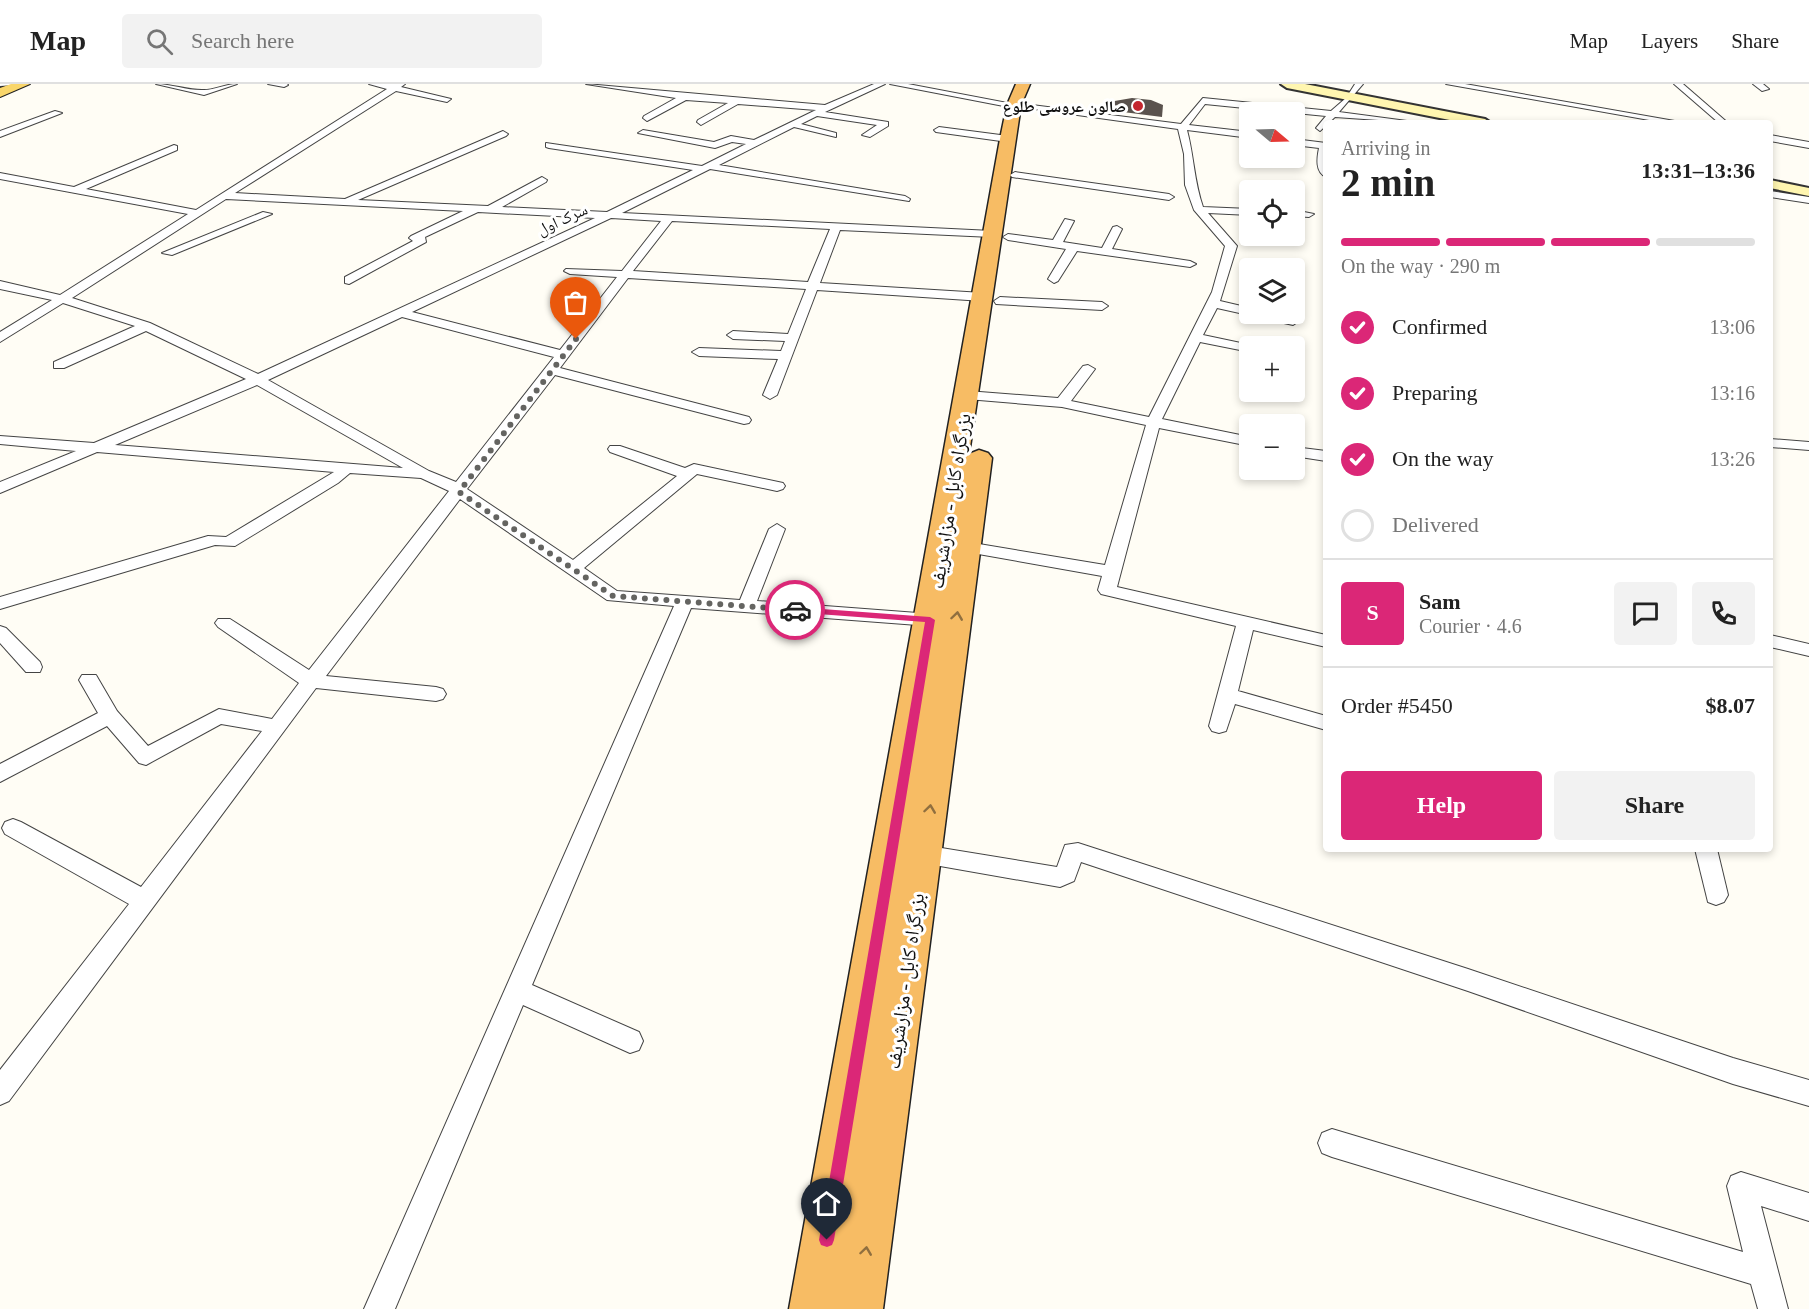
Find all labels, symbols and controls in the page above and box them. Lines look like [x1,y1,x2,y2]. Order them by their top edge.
search box [122,14,542,68]
text: Map [30,25,86,56]
icon: search [143,25,176,58]
text: Search here [191,28,294,53]
text: Map [1570,29,1608,53]
text: Layers [1641,29,1698,53]
text: Share [1731,29,1779,53]
place label: صالون عروسی طلوع [1002,98,1126,117]
marker: صالون عروسی طلوع [1131,99,1145,113]
north arrow [1239,102,1305,168]
map controls [1239,102,1305,480]
text: Arriving in [1341,137,1430,159]
text: 13:31–13:36 [1641,158,1755,183]
text: 2 min [1341,161,1435,204]
button: locate [1239,180,1305,246]
street label: سرک اول [534,200,591,240]
text: On the way · 290 m [1341,255,1500,277]
button: layers [1239,258,1305,324]
pin [550,277,601,339]
icon: bag [559,286,592,319]
icon: check [1341,311,1374,344]
text: Confirmed [1392,314,1487,339]
text: 13:06 [1709,316,1755,338]
button: + [1239,336,1305,402]
icon: check [1341,377,1374,410]
text: Preparing [1392,380,1478,405]
text: 13:16 [1709,382,1755,404]
street label: بزرگراه کابل - مزارشریف [925,412,976,590]
button: − [1239,414,1305,480]
icon: check [1341,443,1374,476]
text: On the way [1392,446,1493,471]
text: 13:26 [1709,448,1755,470]
text: Delivered [1392,512,1479,537]
courier [765,580,825,640]
button: chat [1614,582,1677,645]
button: phone [1692,582,1755,645]
text: Sam [1419,589,1461,614]
icon: car [779,594,812,627]
text: S [1366,600,1379,625]
one-way arrow [951,611,963,620]
text: Courier · 4.6 [1419,615,1522,637]
text: Order #5450 [1341,693,1453,718]
text: $8.07 [1706,693,1755,718]
button: Help [1341,771,1542,840]
button: Share [1554,771,1755,840]
one-way arrow [923,804,935,813]
street label: بزرگراه کابل - مزارشریف [882,892,929,1070]
pin [801,1178,852,1240]
icon: home [810,1187,843,1220]
one-way arrow [859,1246,871,1256]

